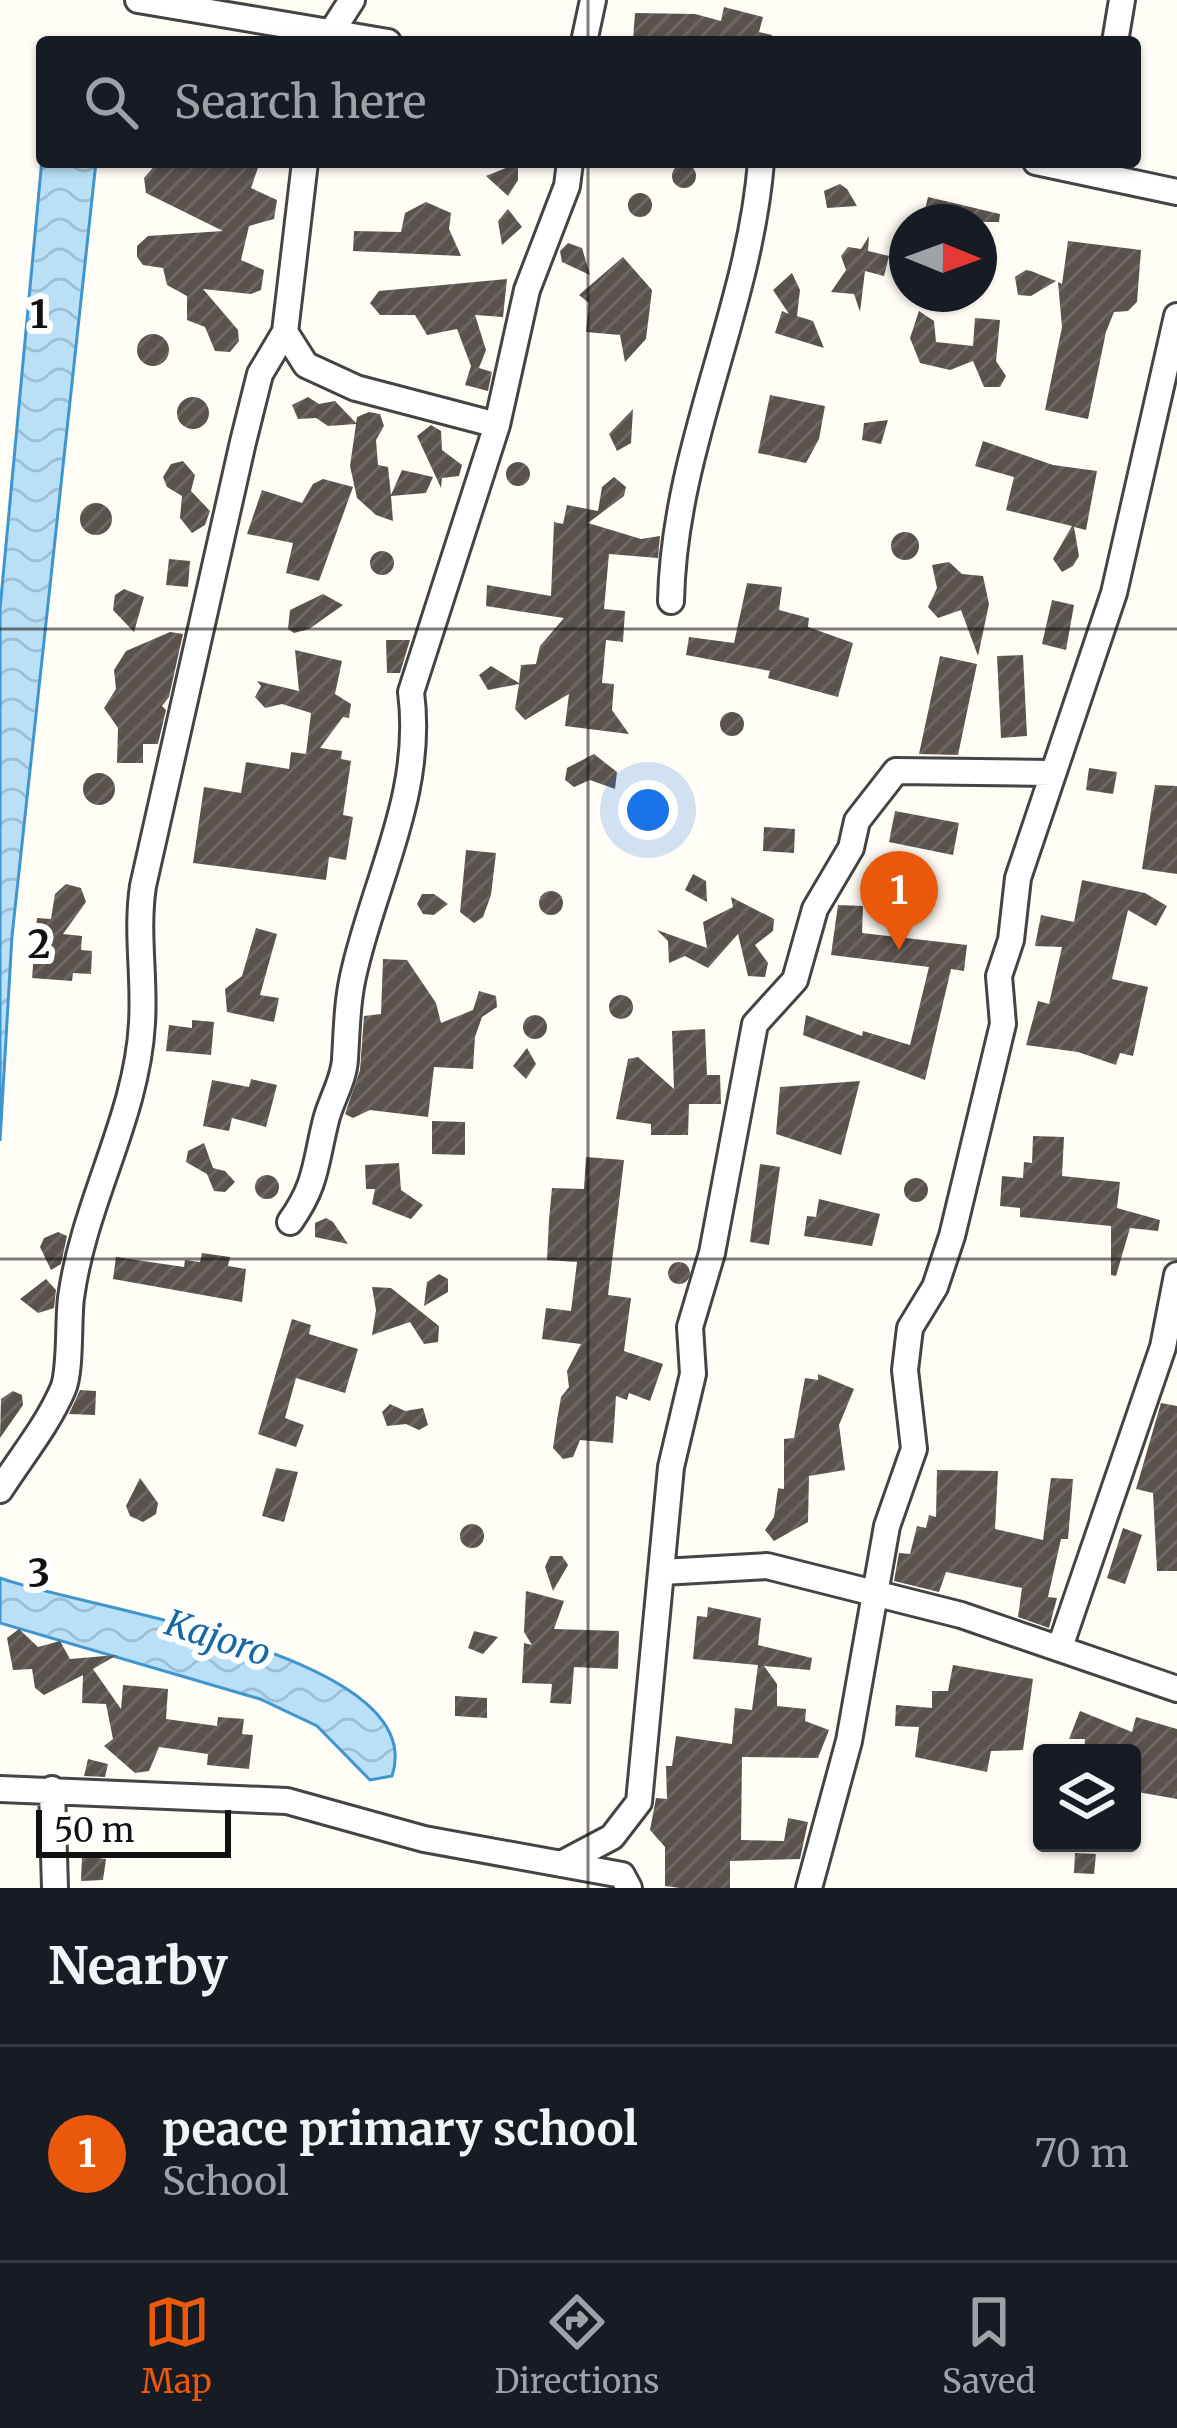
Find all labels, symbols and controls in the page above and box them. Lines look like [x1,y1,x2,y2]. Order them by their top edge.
search box [36,36,1141,168]
icon: search [78,69,144,135]
text: Search here [174,74,426,130]
north arrow [889,204,997,312]
text: 1 [30,290,48,339]
your location [618,780,678,840]
pin: 1 [860,851,938,950]
text: 2 [28,920,50,969]
text: 3 [28,1549,50,1598]
water label: Kajoro [159,1600,276,1676]
map controls [1033,1744,1141,1852]
button: layers [1033,1744,1141,1852]
scale bar [36,1804,231,1857]
text: 50 m [54,1810,135,1851]
text: Nearby [48,1934,228,1998]
text: peace primary school [162,2101,638,2157]
text: 1 [78,2129,96,2178]
text: 70 m [1035,2129,1129,2178]
text: School [162,2157,289,2206]
tab: Map [141,2289,212,2402]
tab: Directions [494,2289,659,2402]
tab: Saved [942,2289,1036,2402]

